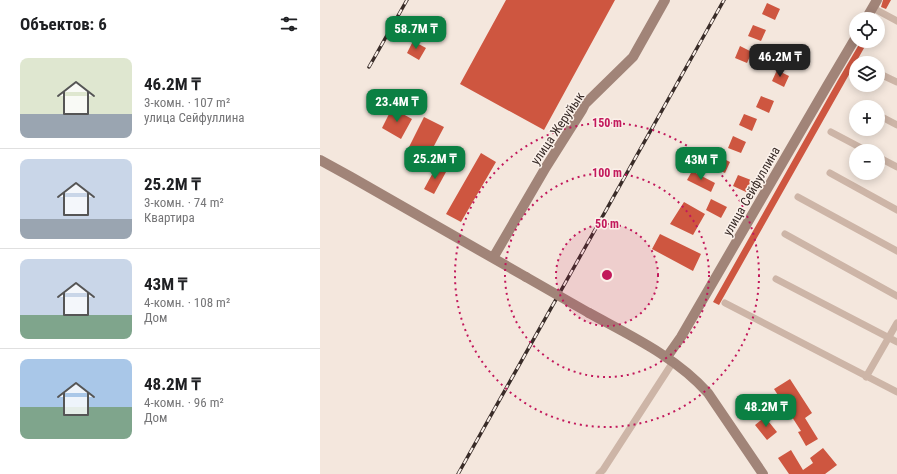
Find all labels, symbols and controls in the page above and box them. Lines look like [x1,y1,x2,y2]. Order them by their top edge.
map controls [849,12,885,180]
button: locate [849,12,885,48]
icon: filters [278,13,300,35]
text: Объектов: 6 [20,14,107,34]
pin: 58.7M ₸ [379,16,453,50]
text: 58.7M ₸ [394,21,438,36]
pin: 46.2M ₸ [743,44,817,78]
text: 46.2M ₸ [758,49,802,64]
button: layers [849,56,885,92]
icon: home [52,74,100,122]
text: 46.2M ₸ [144,74,201,94]
pin: 23.4M ₸ [360,89,434,123]
street label: улица Жеруйык [528,89,588,167]
text: 23.4M ₸ [375,94,419,109]
text: 3-комн. · 107 m² [144,95,230,110]
button: + [849,100,885,136]
text: улица Сейфуллина [144,110,245,125]
text: 150 m [592,116,622,130]
street label: улица Сейфуллина [720,144,783,239]
button: − [849,144,885,180]
pin: 25.2M ₸ [398,146,472,180]
pin: 43M ₸ [673,147,729,181]
text: 25.2M ₸ [413,151,457,166]
text: 43M ₸ [684,152,718,167]
text: 100 m [592,166,622,180]
text: 25.2M ₸ [144,174,201,194]
icon: home [52,175,100,223]
text: 3-комн. · 74 m² [144,195,224,210]
text: Квартира [144,210,195,225]
text: 50 m [595,217,619,231]
centre of rings [600,268,614,282]
text: 43M ₸ [144,274,187,294]
icon: home [52,275,100,323]
text: 4-комн. · 108 m² [144,295,230,310]
text: Дом [144,310,168,325]
text: 48.2M ₸ [144,374,201,394]
icon: home [52,375,100,423]
pin: 48.2M ₸ [729,394,803,428]
text: 4-комн. · 96 m² [144,395,224,410]
text: 48.2M ₸ [744,399,788,414]
text: Дом [144,410,168,425]

